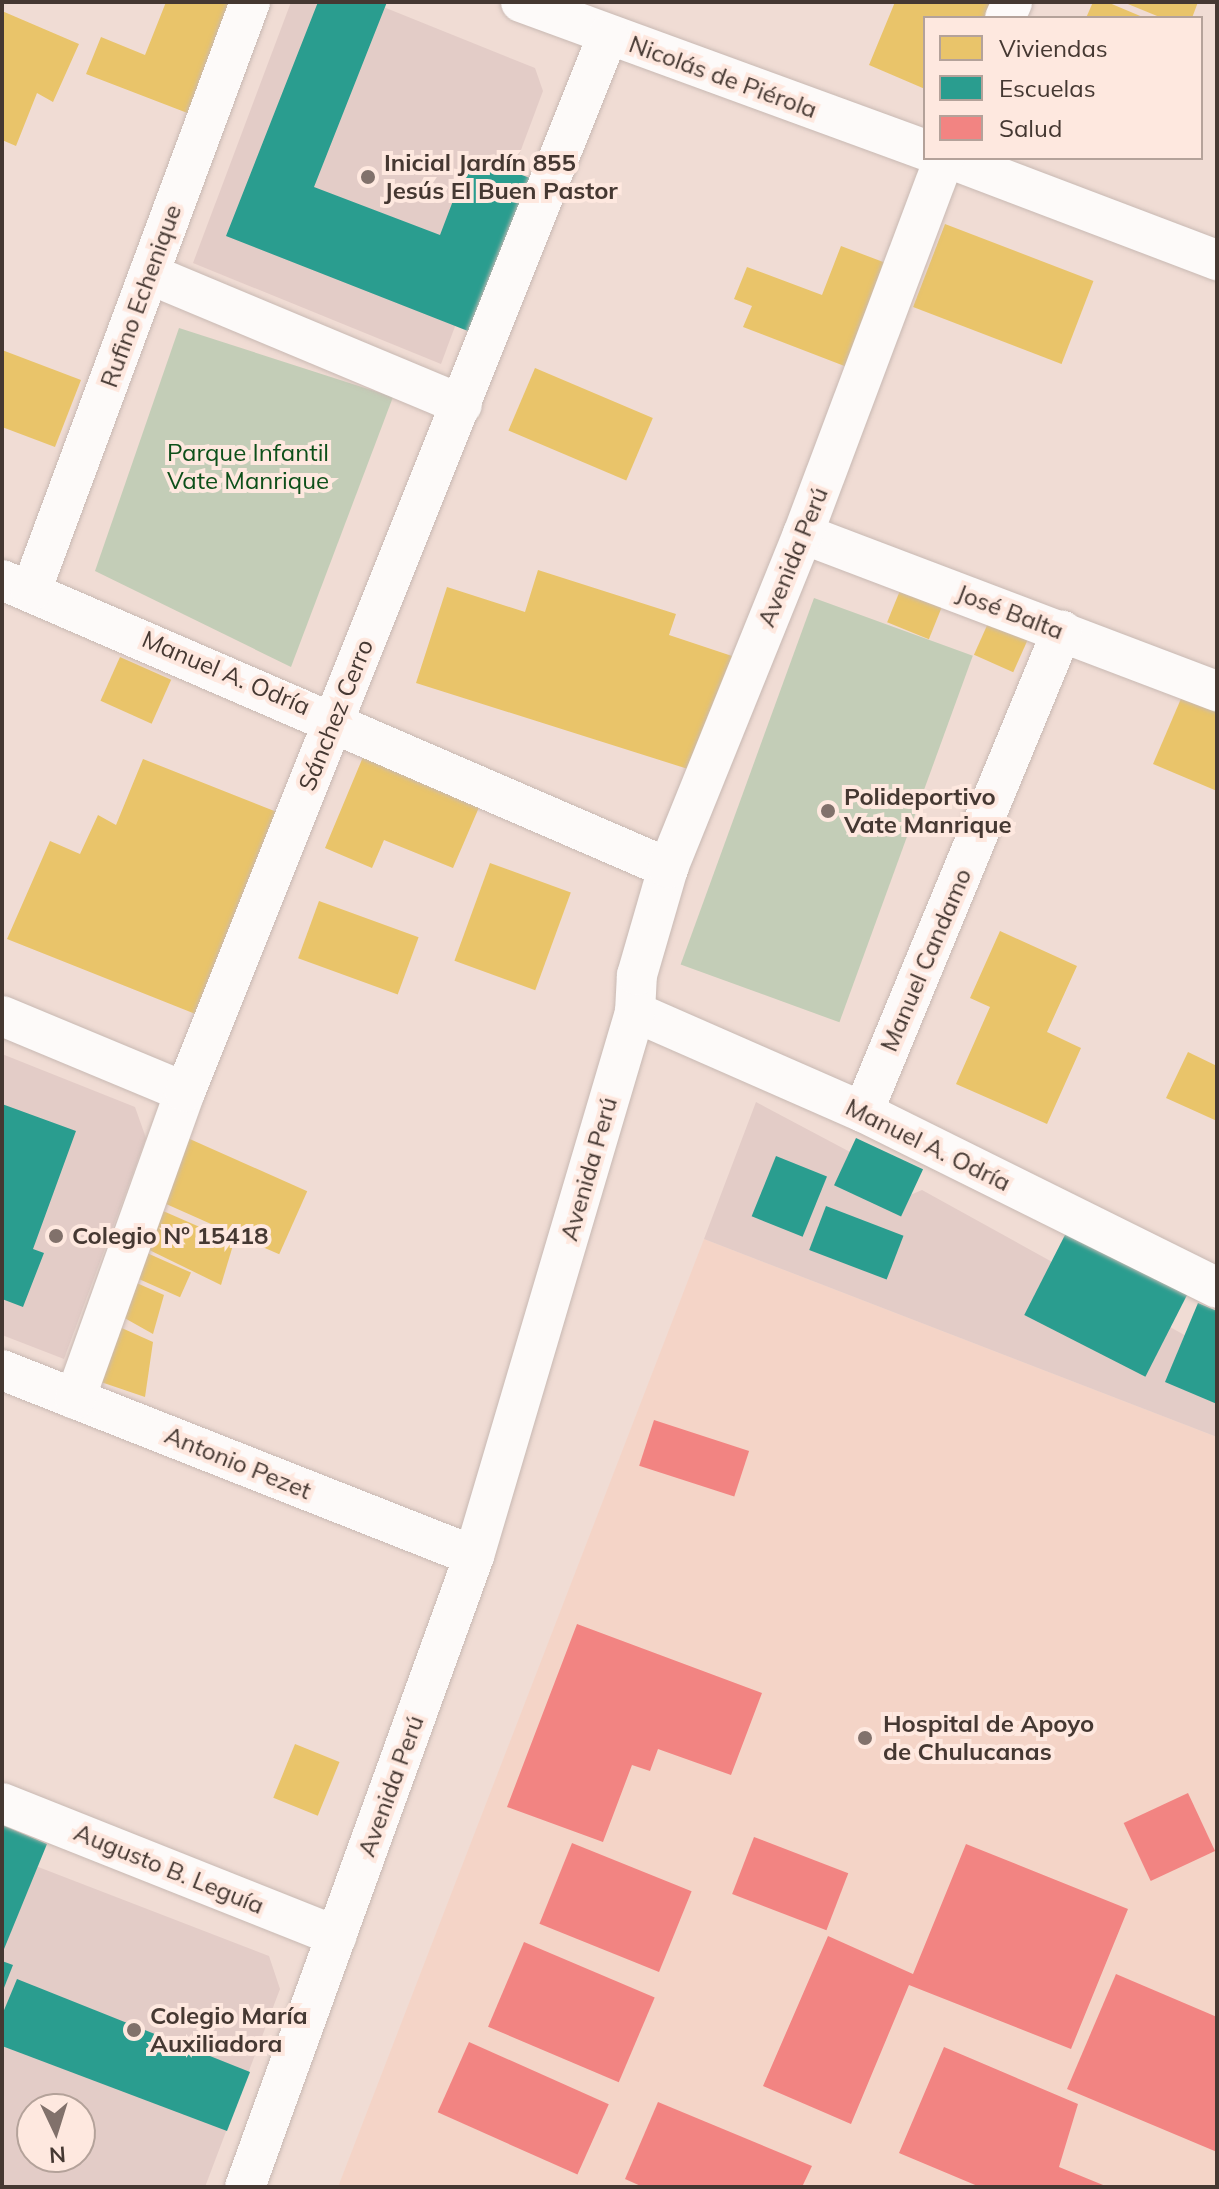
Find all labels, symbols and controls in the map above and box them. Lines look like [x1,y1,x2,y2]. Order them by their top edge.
legend [923,16,1203,160]
street label: Nicolás de Piérola [625,30,821,124]
text: Viviendas [999,33,1108,63]
text: Escuelas [999,73,1096,103]
text: Salud [999,113,1062,143]
place label: Inicial Jardín 855 Jesús El Buen Pastor [384,149,618,205]
marker: Inicial Jardín 855 Jesús El Buen Pastor [359,168,377,186]
street label: Rufino Echenique [95,201,187,391]
park label: Parque Infantil Vate Manrique [167,439,329,495]
street label: Avenida Perú [752,483,834,631]
street label: José Balta [953,578,1067,646]
street label: Manuel A. Odría [138,625,314,721]
street label: Sánchez Cerro [293,635,379,795]
place label: Polideportivo Vate Manrique [844,783,1012,839]
marker: Polideportivo Vate Manrique [819,802,837,820]
street label: Manuel Candamo [874,864,978,1056]
street label: Manuel A. Odría [841,1093,1015,1197]
street label: Avenida Perú [555,1094,623,1244]
place label: Colegio Nº 15418 [72,1222,268,1250]
marker: Colegio Nº 15418 [47,1227,65,1245]
street label: Antonio Pezet [161,1421,315,1505]
place label: Hospital de Apoyo de Chulucanas [883,1710,1094,1766]
street label: Avenida Perú [352,1711,430,1861]
marker: Hospital de Apoyo de Chulucanas [854,1727,876,1749]
street label: Augusto B. Leguía [70,1818,268,1920]
place label: Colegio María Auxiliadora [150,2002,308,2058]
marker: Colegio María Auxiliadora [125,2021,143,2039]
north arrow [16,2093,96,2173]
text: N [48,2140,67,2169]

